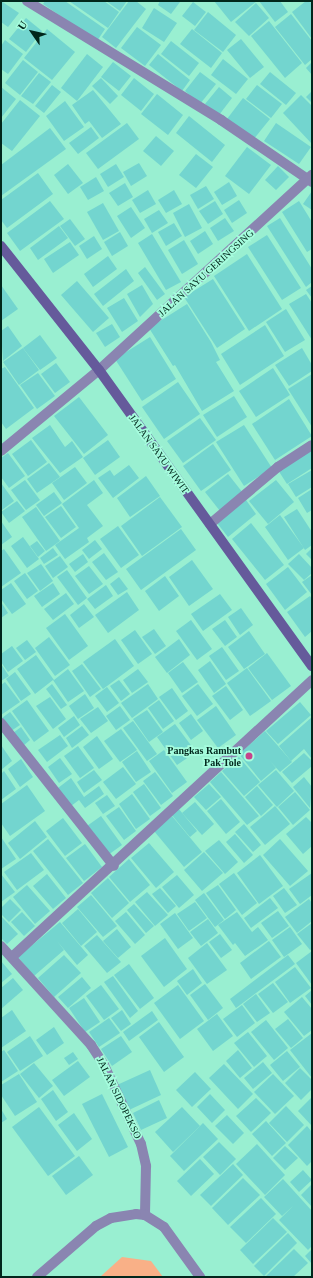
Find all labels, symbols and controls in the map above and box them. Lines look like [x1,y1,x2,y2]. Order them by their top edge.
north arrow [12,12,52,52]
text: U [15,19,29,32]
street label: JALAN SAYU GERINGSING [156,227,256,319]
street label: JALAN SAYU WIWIT [126,412,192,496]
place label: Pangkas Rambut Pak Tole [167,744,241,768]
marker: Pangkas Rambut Pak Tole [244,751,254,761]
street label: JALAN SIDOPEKSO [94,1055,144,1141]

